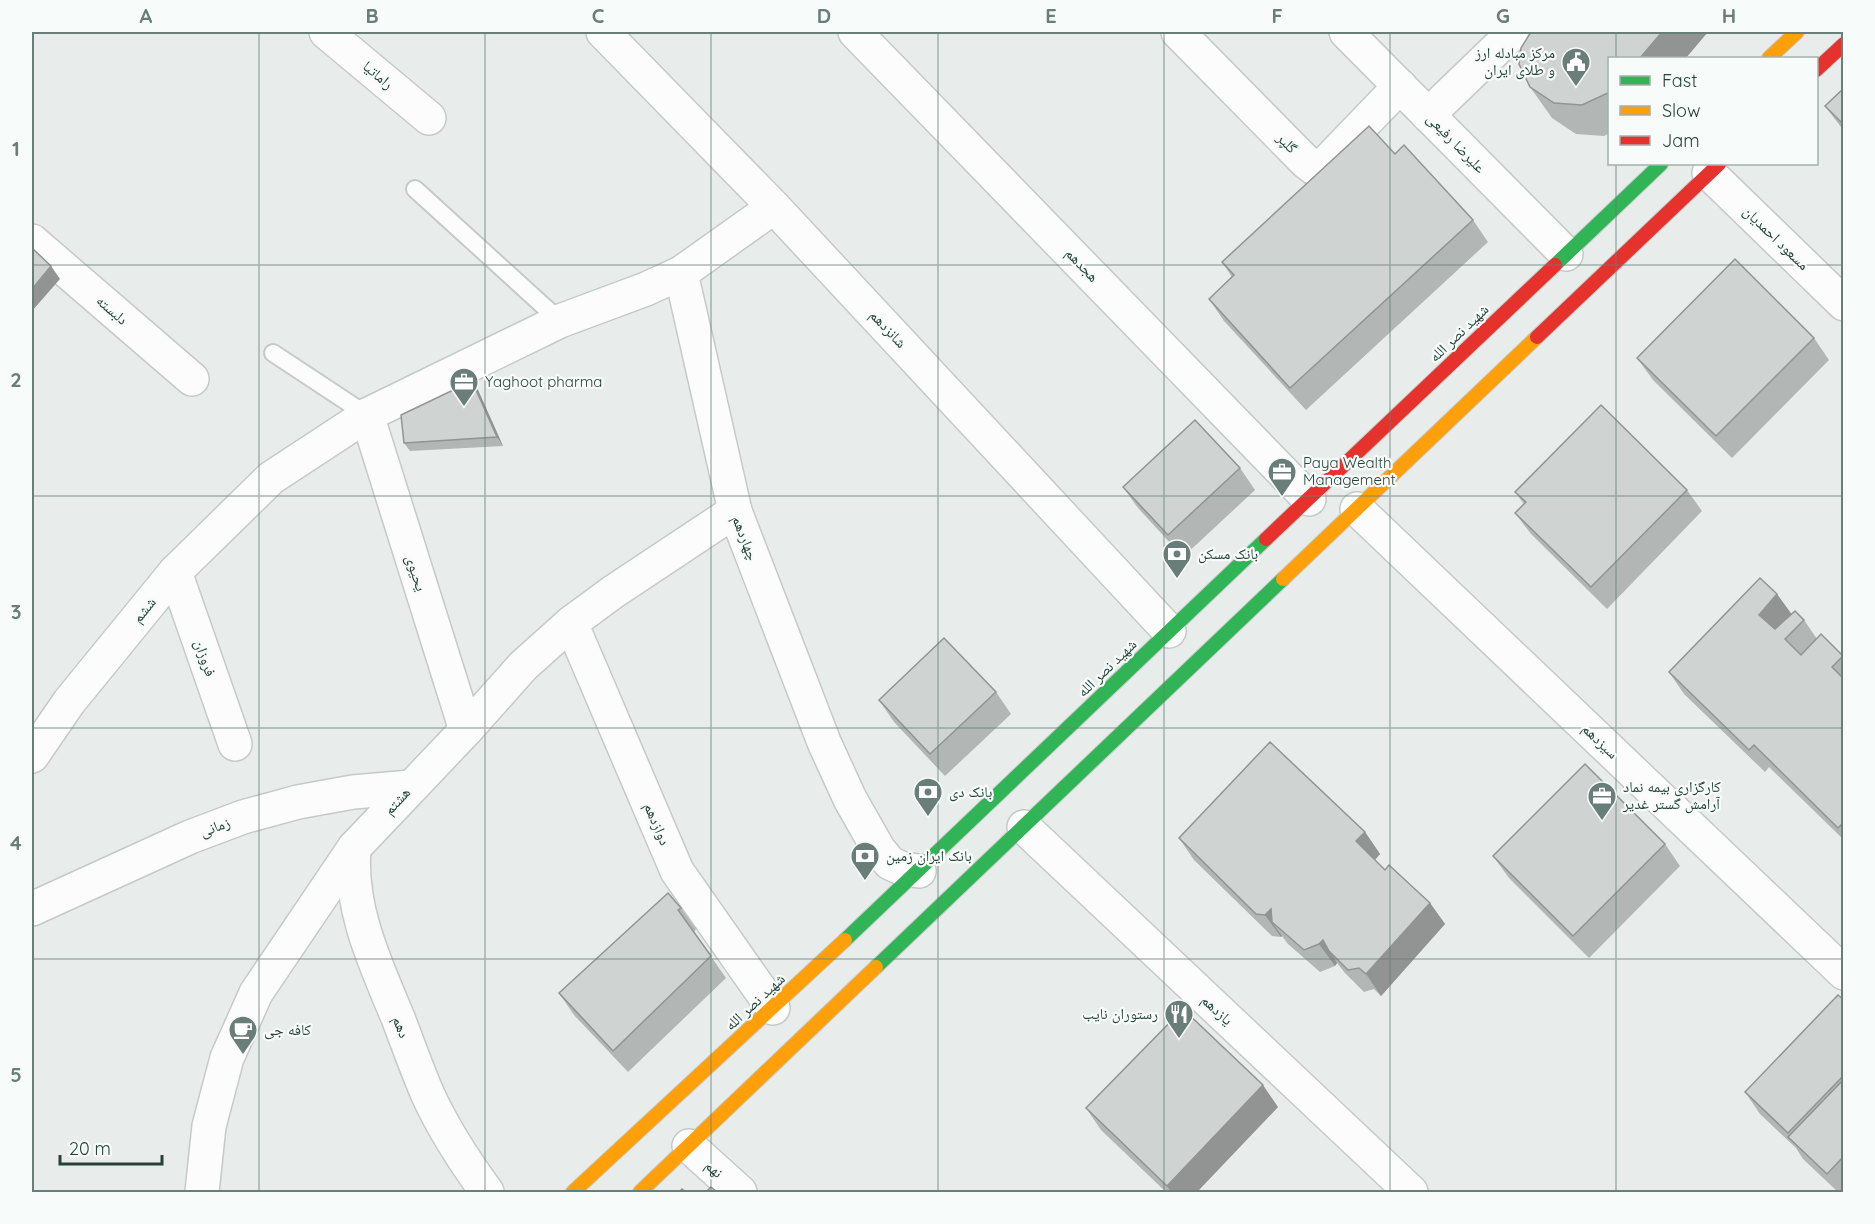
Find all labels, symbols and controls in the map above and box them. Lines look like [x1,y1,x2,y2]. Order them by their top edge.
text: A [140,3,153,28]
text: B [365,3,379,28]
text: C [592,3,605,28]
text: D [817,3,831,28]
text: E [1045,3,1057,28]
text: F [1271,3,1283,28]
text: G [1496,3,1510,28]
text: H [1722,3,1736,28]
place label: مركز مبادله ارز و طلای ايران [1474,43,1555,80]
public building icon: مركز مبادله ارز و طلای ايران [1560,46,1592,88]
street label: راماتیا [359,56,398,93]
legend [1608,57,1818,165]
text: Fast [1662,69,1697,92]
text: Slow [1662,99,1700,122]
street label: علیرضا رفیعی [1422,109,1490,178]
street label: گلپر [1272,128,1302,157]
text: Jam [1662,129,1700,152]
text: 1 [12,136,20,161]
street label: مسعود احمدیان [1739,201,1813,275]
street label: هجدهم [1061,244,1103,286]
street label: دلبسته [93,291,132,329]
street label: شهید نصر الله [1425,300,1492,366]
street label: شانزدهم [865,306,911,353]
office icon: Yaghoot pharma [448,366,480,408]
text: 2 [10,367,22,392]
place label: Yaghoot pharma [485,372,602,391]
place label: Paya Wealth Management [1303,453,1396,489]
office icon: Paya Wealth Management [1266,456,1298,498]
street label: چهاردهم [727,513,763,564]
bank icon: بانک مسکن [1161,538,1193,580]
place label: بانک مسکن [1198,544,1258,564]
street label: یحیوی [401,552,431,594]
street label: ششم [127,593,161,627]
text: 3 [11,599,21,624]
street label: شهید نصر الله [1073,635,1140,701]
street label: فروزان [189,637,221,679]
street label: سیزدهم [1578,719,1623,763]
bank icon: بانک دی [912,776,944,818]
place label: کارگزاری بیمه نماد آرامش گستر غدیر [1622,777,1721,814]
office icon: کارگزاری بیمه نماد آرامش گستر غدیر [1586,780,1618,822]
place label: بانک دی [949,782,992,802]
street label: هشتم [379,783,415,819]
street label: دوازدهم [639,800,675,848]
street label: زمانی [197,812,233,842]
text: 4 [10,830,22,855]
bank icon: بانک ایران زمین [849,840,881,882]
place label: بانک ایران زمین [886,846,972,866]
street label: شهید نصر الله [721,969,789,1034]
street label: یازدهم [1197,990,1237,1030]
restaurant icon: رستوران نایب [1163,998,1195,1040]
place label: رستوران نایب [1082,1004,1158,1024]
street label: دهم [388,1013,414,1041]
cafe icon: کافه جی [227,1014,259,1056]
place label: کافه جی [264,1020,311,1040]
text: 5 [10,1062,22,1087]
scale bar [60,1128,162,1166]
text: 20 m [69,1137,111,1160]
street label: نهم [701,1156,727,1182]

